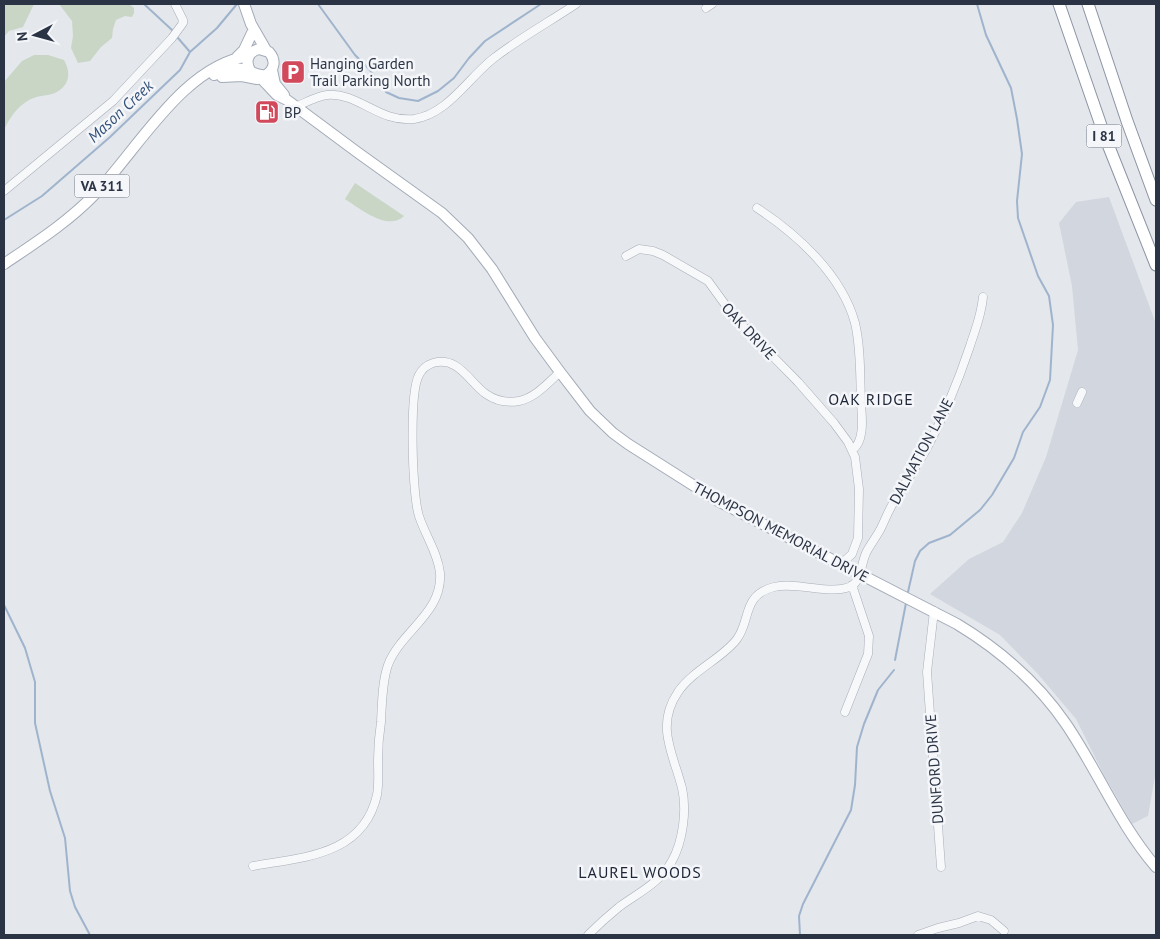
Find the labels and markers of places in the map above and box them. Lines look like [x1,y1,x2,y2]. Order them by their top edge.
place label: Hanging Garden Trail Parking North [310,54,431,90]
parking icon: Hanging Garden Trail Parking North [280,59,306,85]
fuel station icon: BP [254,99,280,125]
place label: BP [284,103,301,122]

